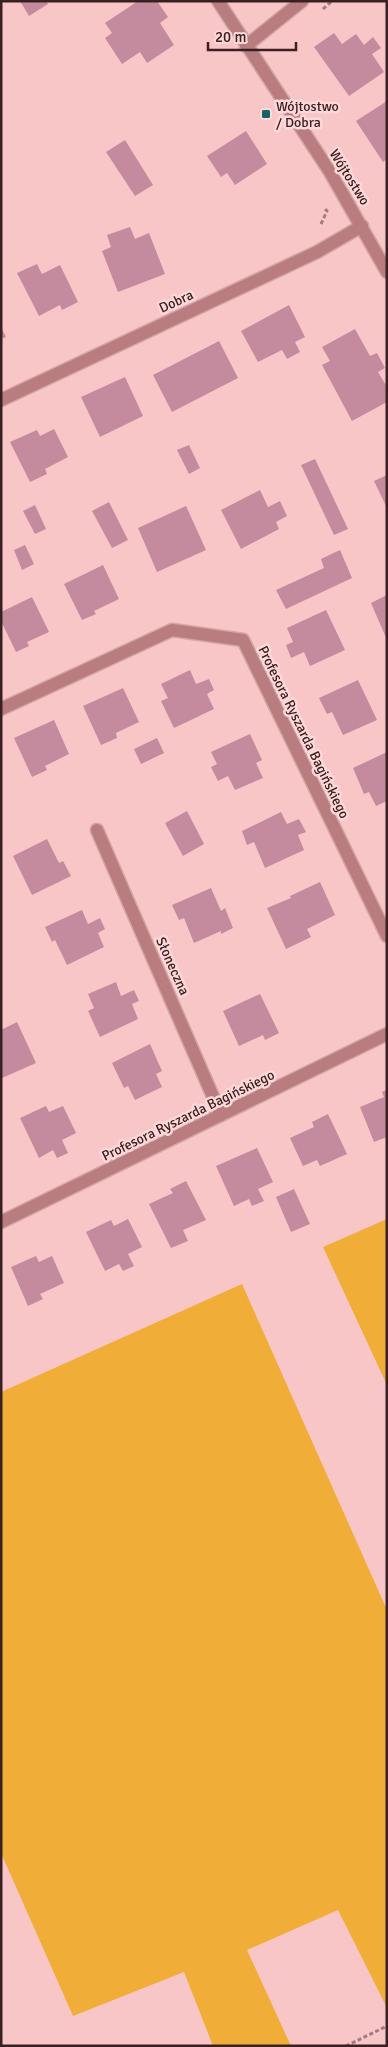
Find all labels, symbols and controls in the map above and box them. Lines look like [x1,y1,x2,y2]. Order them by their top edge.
scale bar [208,20,296,52]
text: 20 m [215,28,246,46]
place label: Wójtostwo / Dobra [276,98,339,131]
marker: Wójtostwo / Dobra [260,108,272,120]
street label: Wójtostwo [326,146,373,208]
street label: Dobra [156,286,196,317]
street label: Profesora Ryszarda Bagińskiego [254,643,353,821]
street label: Słoneczna [152,934,193,998]
street label: Profesora Ryszarda Bagińskiego [99,1066,277,1165]

